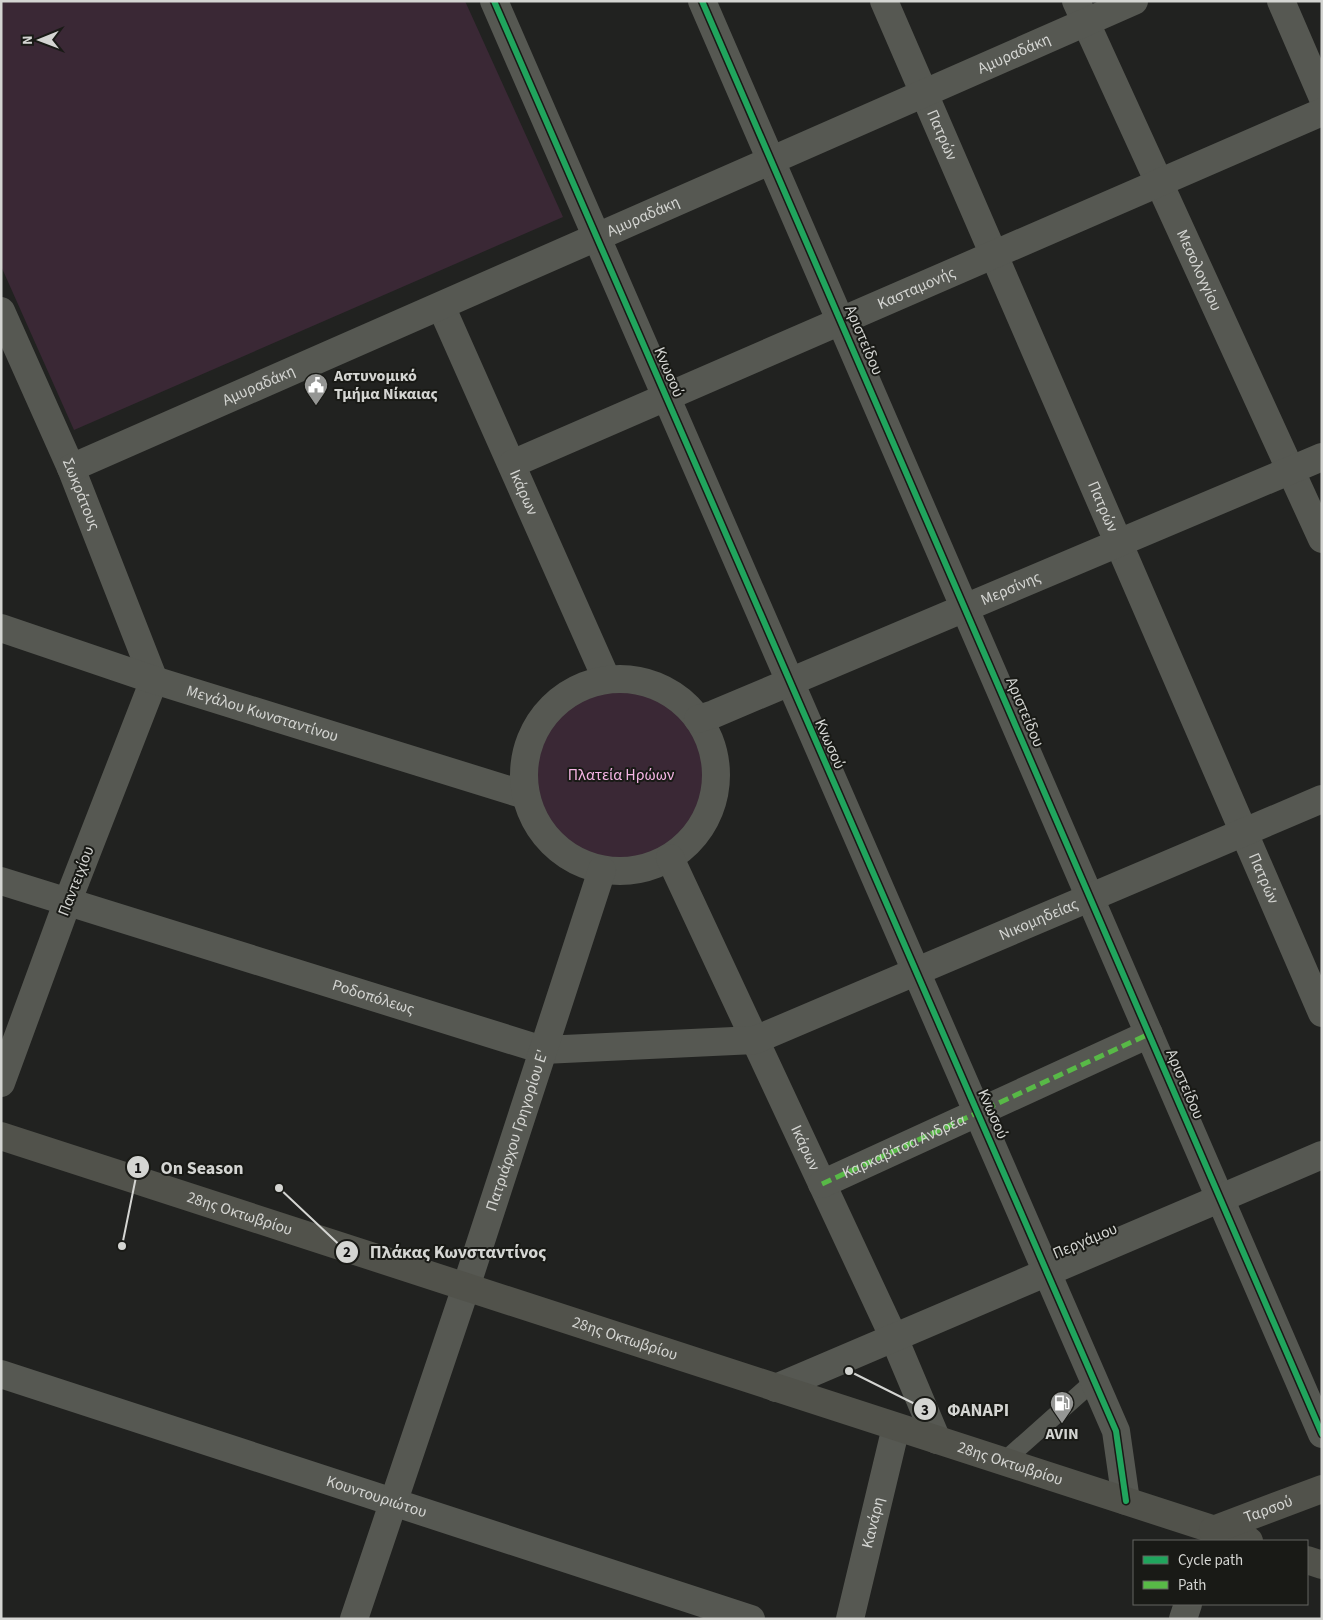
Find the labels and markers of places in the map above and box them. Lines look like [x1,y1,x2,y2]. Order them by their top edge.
place label: Αστυνομικό Τμήμα Νίκαιας [333,365,438,405]
public building icon: Αστυνομικό Τμήμα Νίκαιας [303,372,329,406]
callout: On Season [125,1151,253,1184]
callout: Πλάκας Κωνσταντίνος [335,1235,556,1268]
fuel station icon: AVIN [1049,1390,1075,1424]
callout: ΦΑΝΑΡΙ [912,1393,1019,1426]
place label: AVIN [1044,1423,1079,1445]

